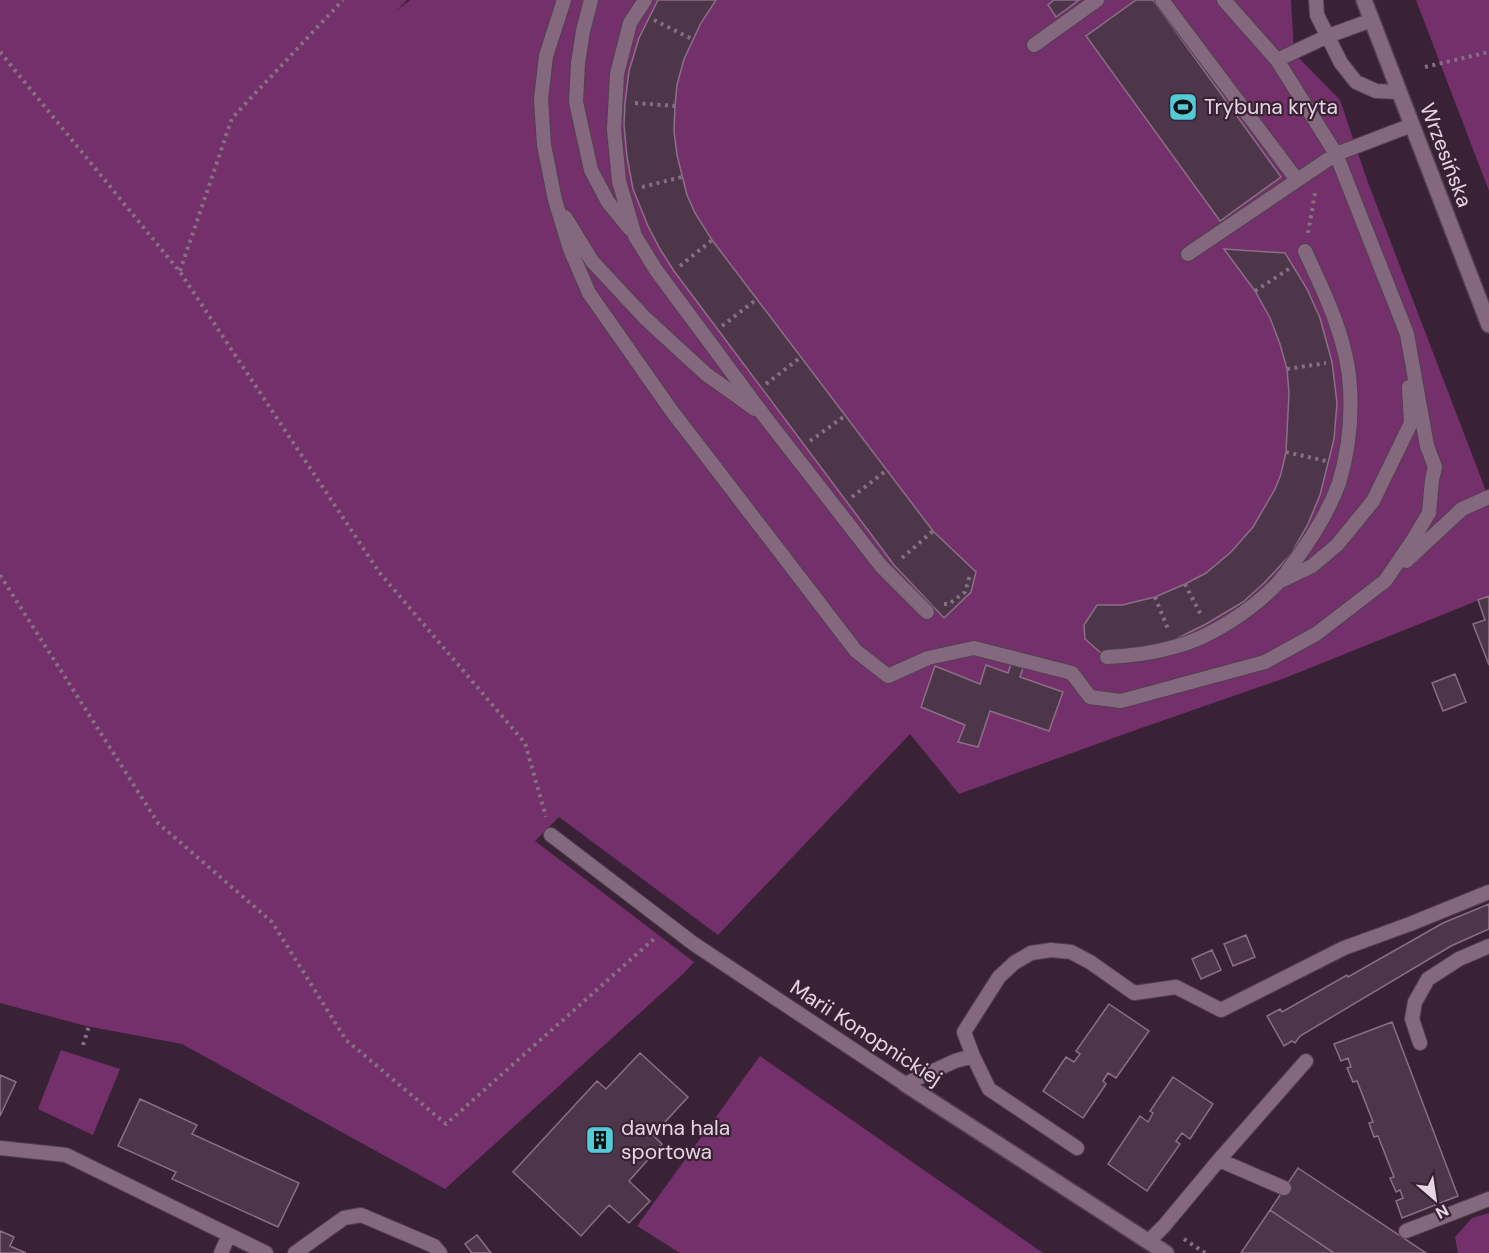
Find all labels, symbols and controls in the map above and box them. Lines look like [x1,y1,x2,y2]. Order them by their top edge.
sports icon: Trybuna kryta [1167,91,1199,123]
place label: Trybuna kryta [1204,93,1338,121]
street label: Wrzesińska [1413,99,1479,211]
street label: Marii Konopnickiej [785,973,947,1093]
place label: dawna hala sportowa [621,1114,730,1166]
building icon: dawna hala sportowa [584,1124,616,1156]
north arrow [1405,1169,1465,1229]
text: N [1432,1200,1452,1224]

